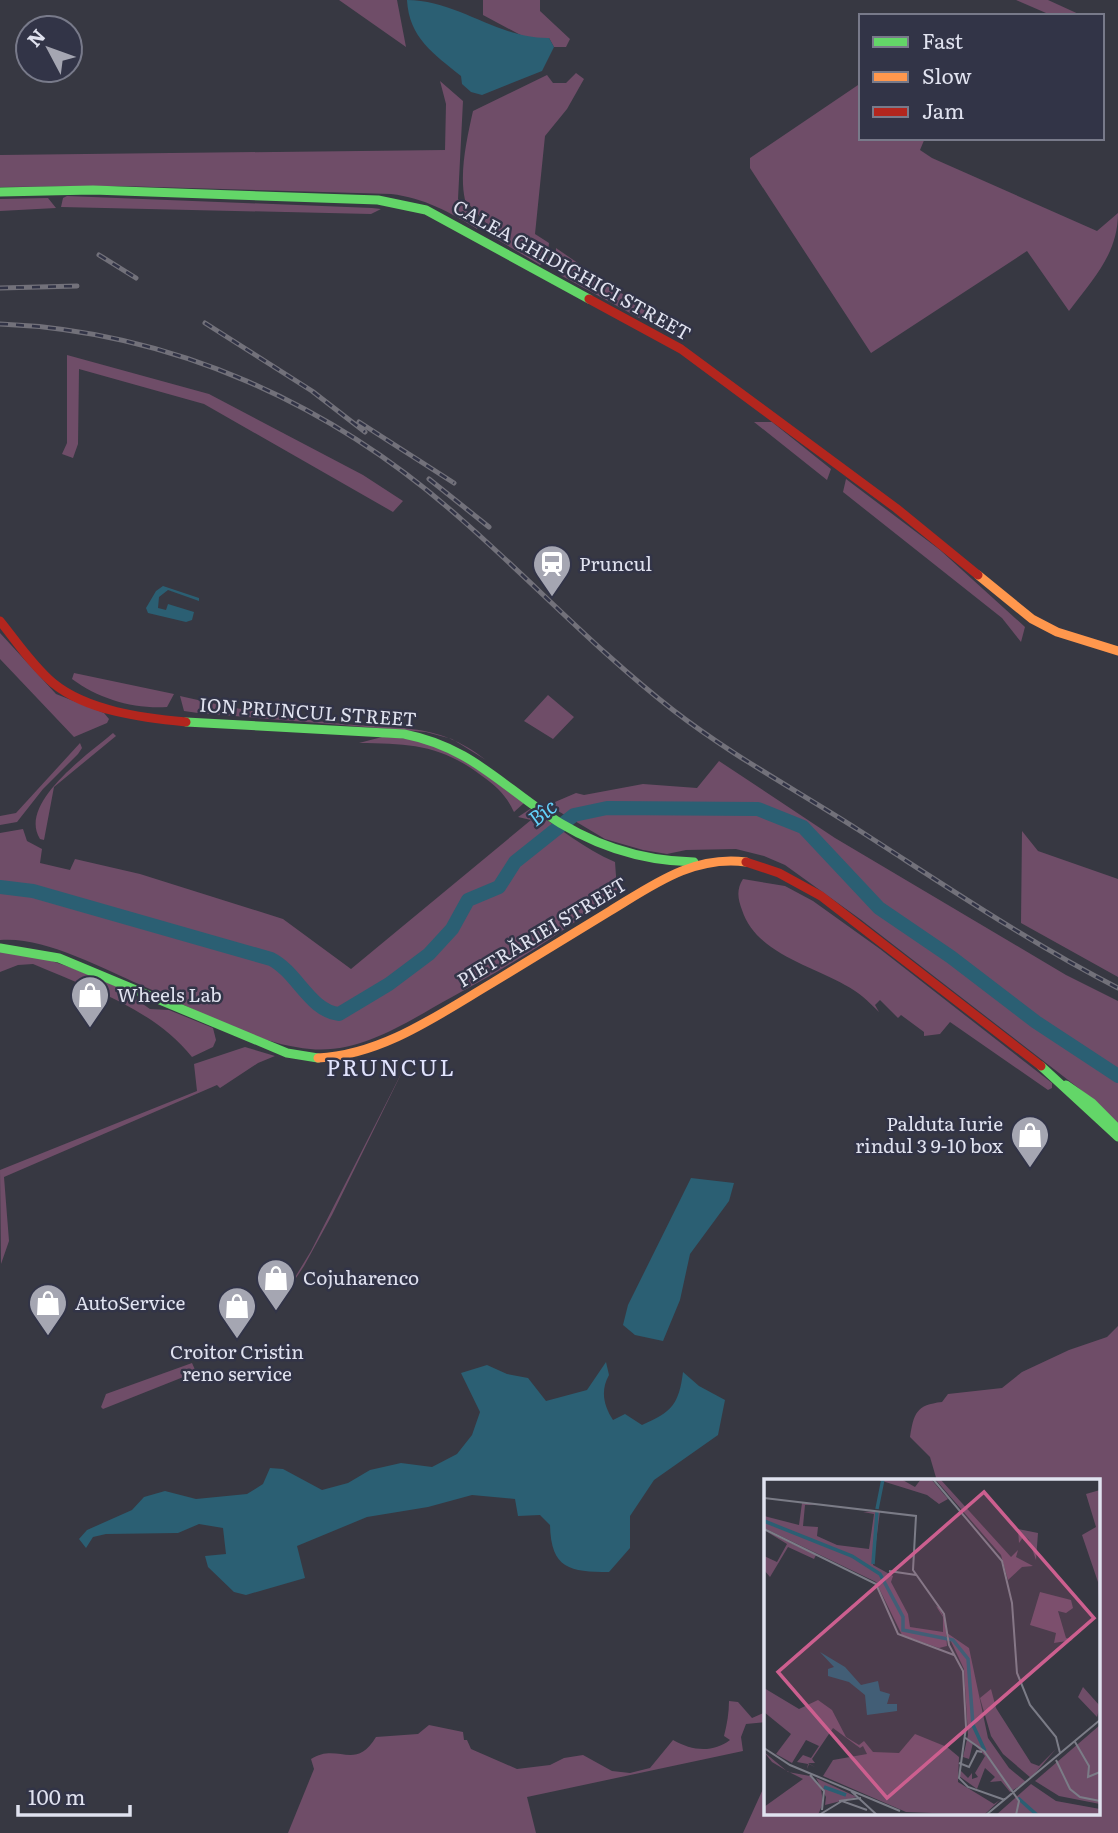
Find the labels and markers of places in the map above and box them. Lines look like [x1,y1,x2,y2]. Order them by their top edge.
station icon: Pruncul [531,543,573,598]
place label: Pruncul [579,549,652,577]
shop icon: Wheels Lab [69,974,111,1029]
place label: Wheels Lab [117,980,222,1008]
place label: Palduta Iurie rindul 3 9-10 box [855,1109,1003,1159]
shop icon: Palduta Iurie rindul 3 9-10 box [1009,1114,1051,1169]
shop icon: Cojuharenco [255,1257,297,1312]
place label: Cojuharenco [303,1263,419,1291]
shop icon: AutoService [27,1282,69,1337]
shop icon: Croitor Cristin reno service [216,1285,258,1340]
place label: AutoService [75,1288,185,1316]
place label: Croitor Cristin reno service [170,1337,304,1387]

